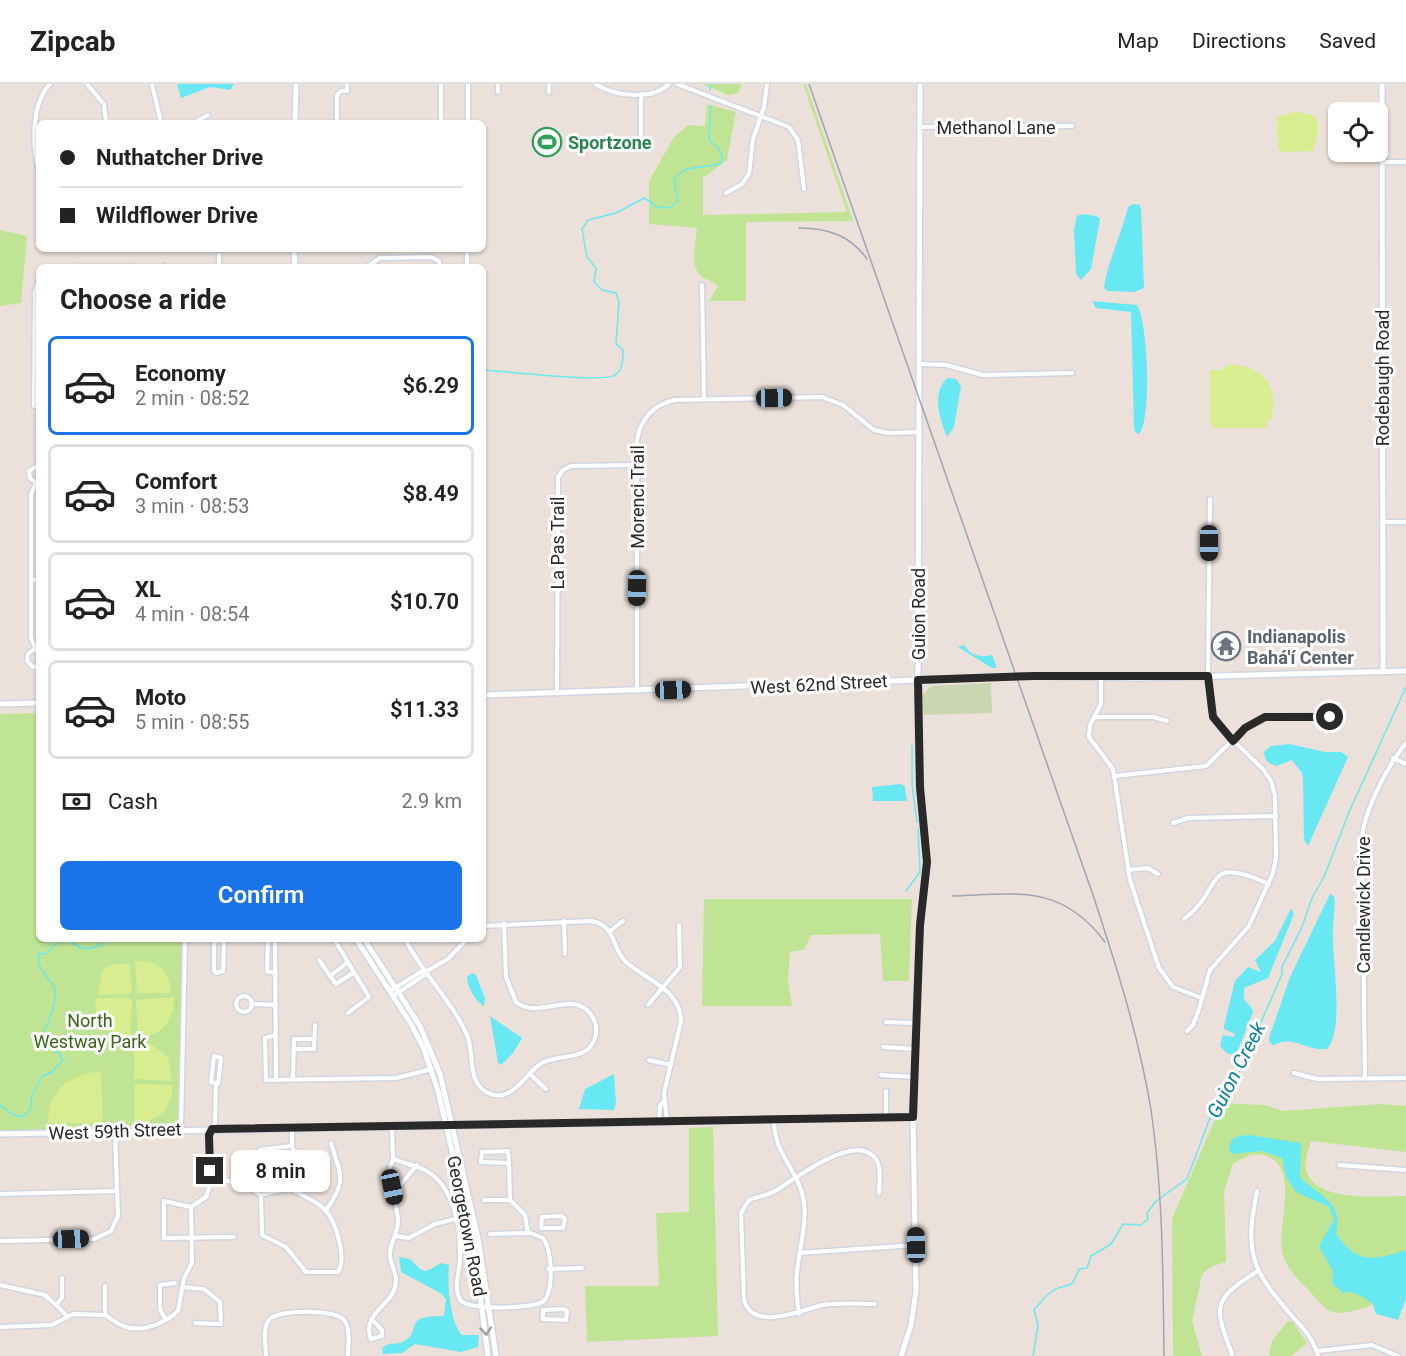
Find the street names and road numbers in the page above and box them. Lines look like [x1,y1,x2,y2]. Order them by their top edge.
street label: Methanol Lane [937,117,1055,138]
street label: Rodebaugh Road [1372,310,1393,446]
street label: Morenci Trail [627,445,648,549]
street label: La Pas Trail [547,497,568,589]
street label: Guion Road [908,568,929,660]
street label: West 62nd Street [750,670,888,698]
street label: Candlewick Drive [1353,837,1374,973]
street label: West 59th Street [48,1118,182,1144]
street label: Georgetown Road [443,1154,491,1298]

